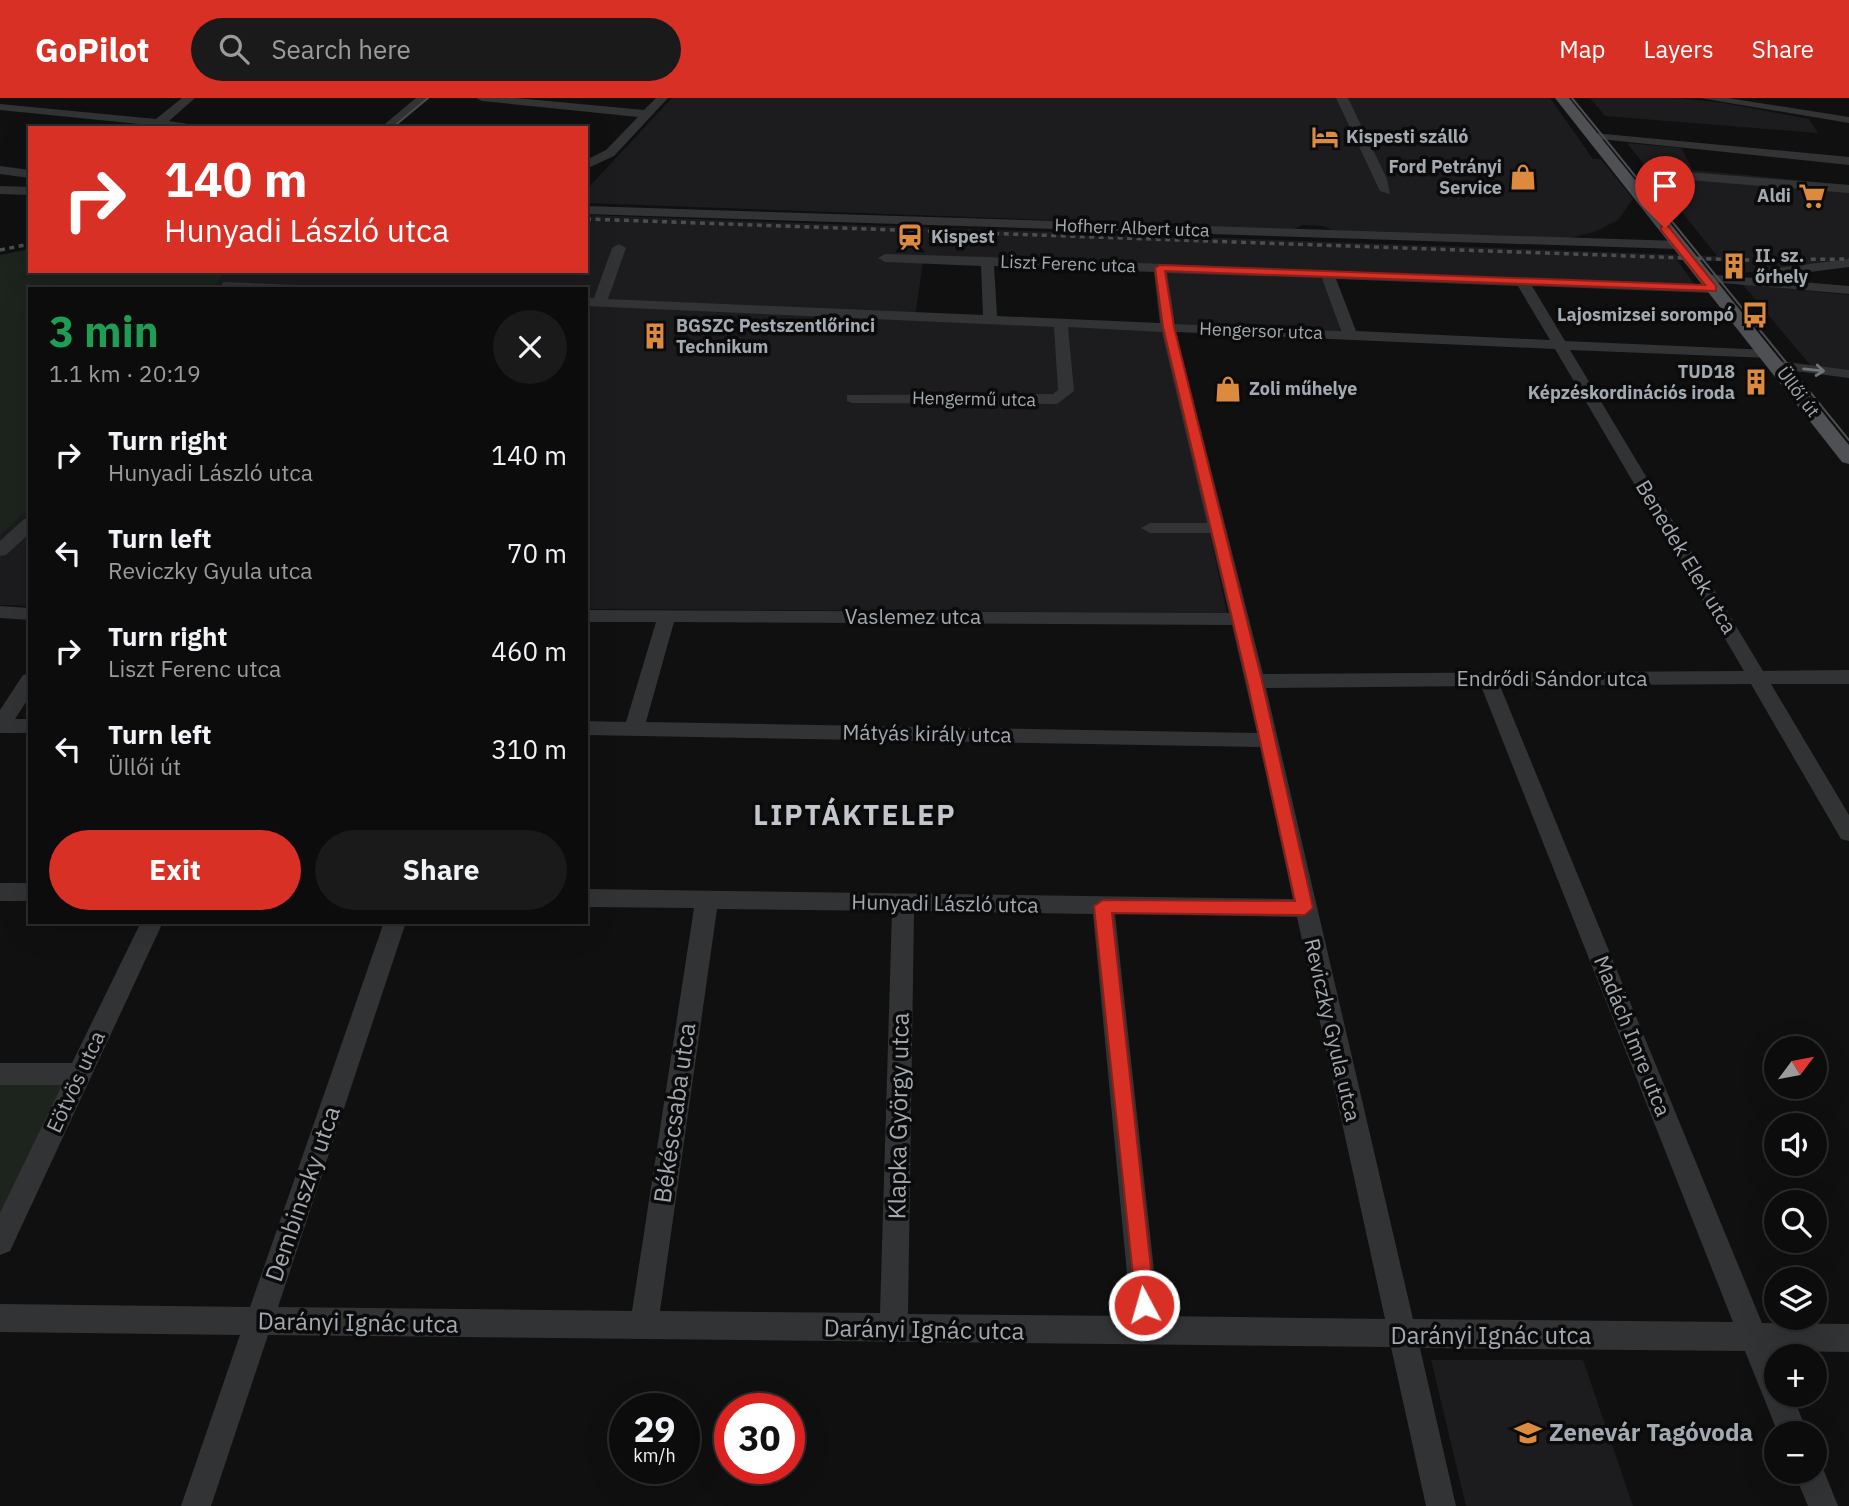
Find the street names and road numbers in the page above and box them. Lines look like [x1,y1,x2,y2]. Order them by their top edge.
street label: Hofherr Albert utca [1054,213,1210,242]
street label: Liszt Ferenc utca [1000,250,1137,277]
street label: Hengersor utca [1199,317,1324,344]
street label: Üllői út [1772,362,1825,421]
street label: Hengermű utca [912,386,1037,411]
street label: Benedek Elek utca [1630,474,1744,639]
street label: Vaslemez utca [845,602,981,630]
street label: Endrődi Sándor utca [1456,664,1648,692]
street label: Mátyás király utca [842,718,1012,748]
street label: Hunyadi László utca [851,887,1039,919]
street label: Reviczky Gyula utca [1298,936,1368,1124]
street label: Madách Imre utca [1588,951,1678,1120]
street label: Klapka György utca [880,1012,916,1220]
street label: Békéscsaba utca [646,1020,703,1205]
street label: Eötvös utca [39,1026,111,1137]
street label: Dembinszky utca [257,1102,347,1286]
street label: Darányi Ignác utca [257,1304,459,1340]
street label: Darányi Ignác utca [823,1311,1025,1347]
street label: Darányi Ignác utca [1391,1319,1592,1351]

